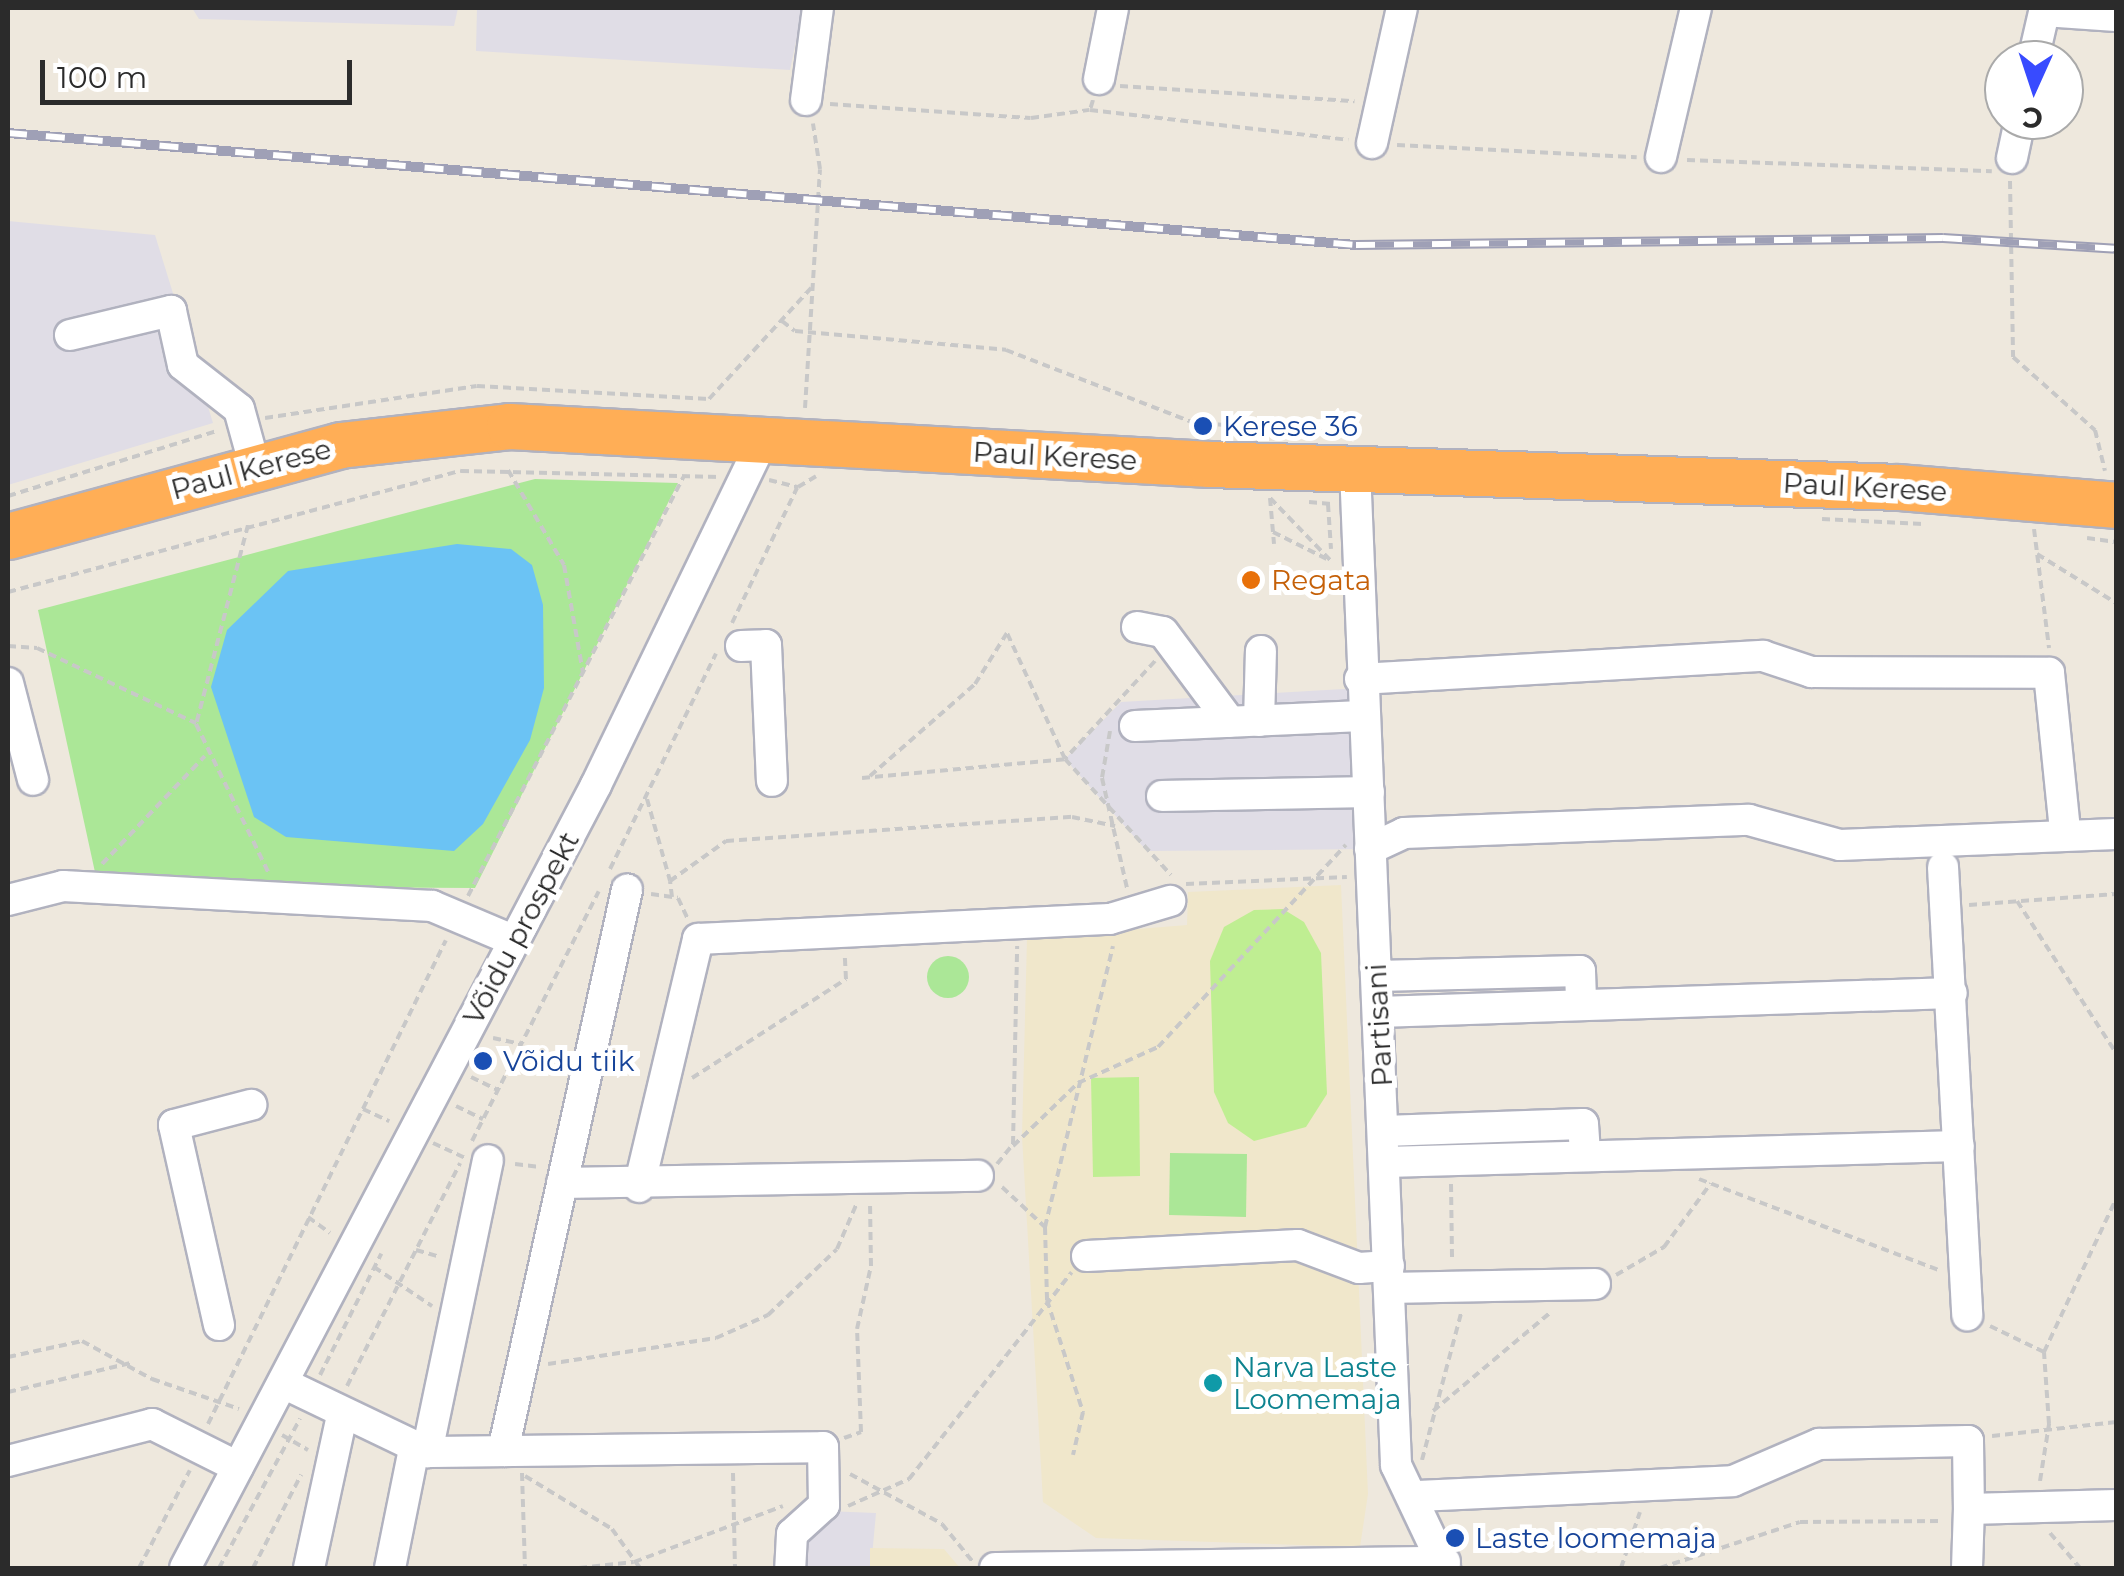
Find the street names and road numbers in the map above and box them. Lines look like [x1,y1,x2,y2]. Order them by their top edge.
street label: Paul Kerese [167,431,335,507]
street label: Paul Kerese [972,435,1138,477]
street label: Paul Kerese [1782,466,1948,508]
street label: Võidu prospekt [456,826,586,1030]
street label: Partisani [1359,963,1399,1087]

